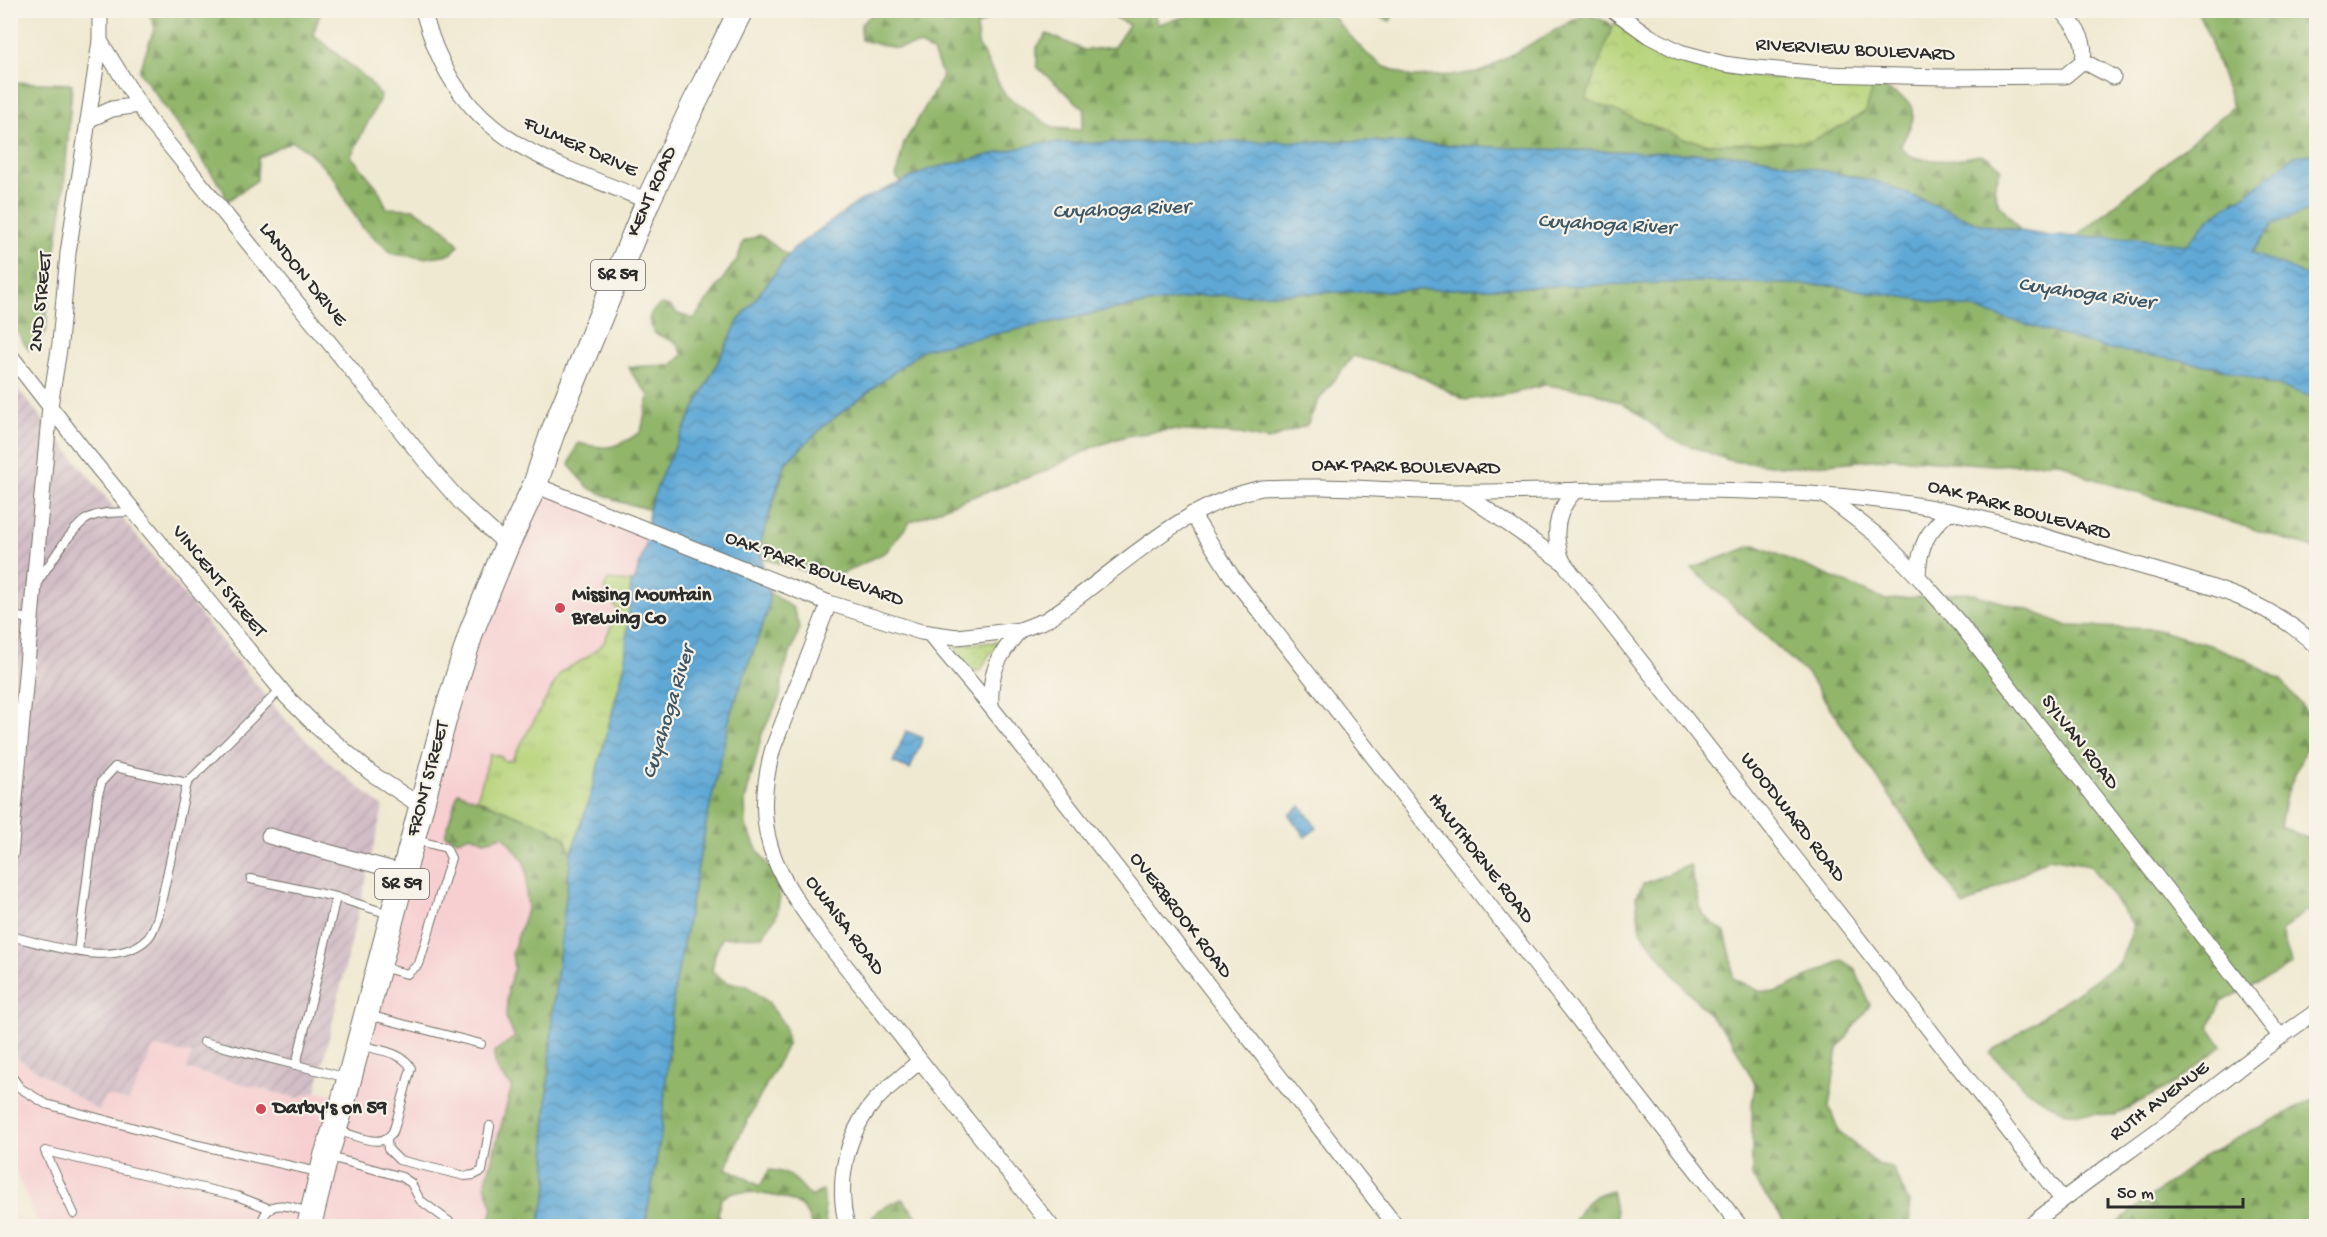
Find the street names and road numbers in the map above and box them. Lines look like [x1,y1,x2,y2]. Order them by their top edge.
street label: RIVERVIEW BOULEVARD [1755,34,1956,68]
street label: FULMER DRIVE [518,112,642,184]
street label: KENT ROAD [623,142,683,241]
street label: LANDON DRIVE [253,218,352,333]
street label: 2ND STREET [25,249,59,353]
road number: SR 59 [591,260,645,290]
street label: OAK PARK BOULEVARD [1311,455,1501,481]
street label: OAK PARK BOULEVARD [1925,475,2114,547]
street label: VINCENT STREET [165,520,271,644]
street label: OAK PARK BOULEVARD [721,527,907,613]
street label: SYLVAN ROAD [2035,691,2124,796]
street label: FRONT STREET [402,718,456,840]
street label: WOODWARD ROAD [1734,748,1850,888]
street label: HAWTHORNE ROAD [1422,789,1539,930]
street label: OVERBROOK ROAD [1124,848,1237,985]
road number: SR 59 [375,869,429,899]
street label: OWAISA ROAD [799,872,890,981]
street label: RUTH AVENUE [2106,1056,2215,1147]

